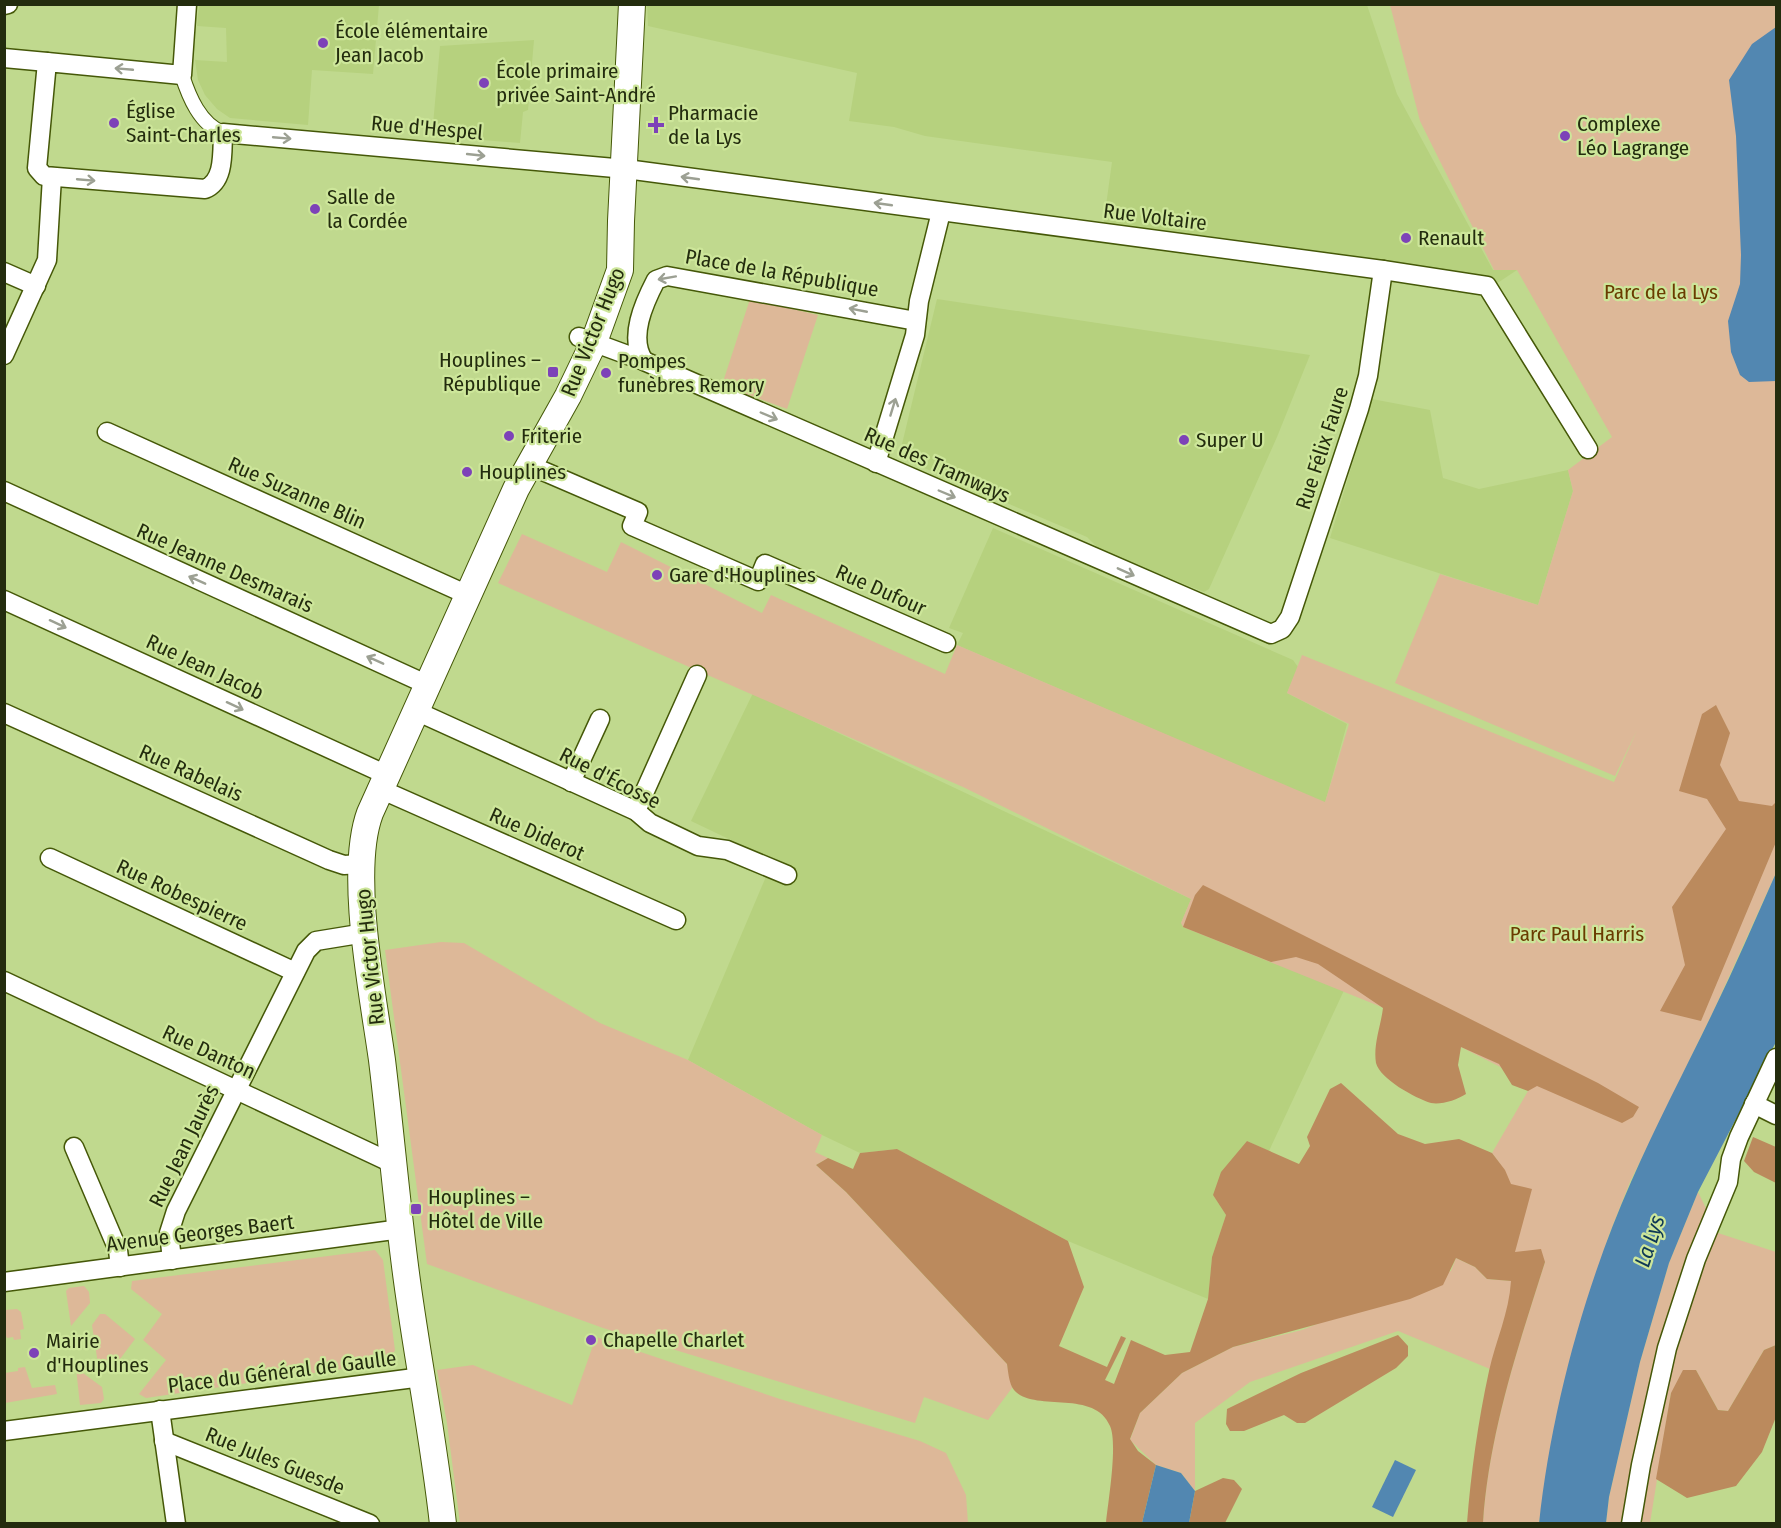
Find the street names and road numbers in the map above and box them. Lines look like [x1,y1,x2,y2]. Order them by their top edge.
street label: Rue d'Hespel [370,110,485,146]
street label: Rue Voltaire [1102,198,1208,236]
street label: Place de la République [683,243,881,303]
street label: Rue Victor Hugo [555,264,631,400]
street label: Rue Félix Faure [1290,383,1354,513]
street label: Rue des Tramways [860,421,1014,509]
street label: Rue Suzanne Blin [224,451,370,535]
street label: Rue Jeanne Desmarais [133,517,317,619]
street label: Rue Dufour [832,558,931,622]
street label: Rue Jean Jacob [142,628,268,706]
street label: Rue Rabelais [135,739,247,807]
street label: Rue d'Écosse [555,741,665,815]
street label: Rue Diderot [485,801,589,867]
street label: Rue Robespierre [112,853,252,937]
street label: Rue Victor Hugo [350,888,390,1026]
street label: Rue Danton [158,1019,260,1085]
street label: Rue Jean Jaurès [143,1080,225,1211]
street label: Avenue Georges Baert [105,1209,295,1257]
street label: Place du Général de Gaulle [166,1345,398,1399]
street label: Rue Jules Guesde [201,1421,349,1501]

